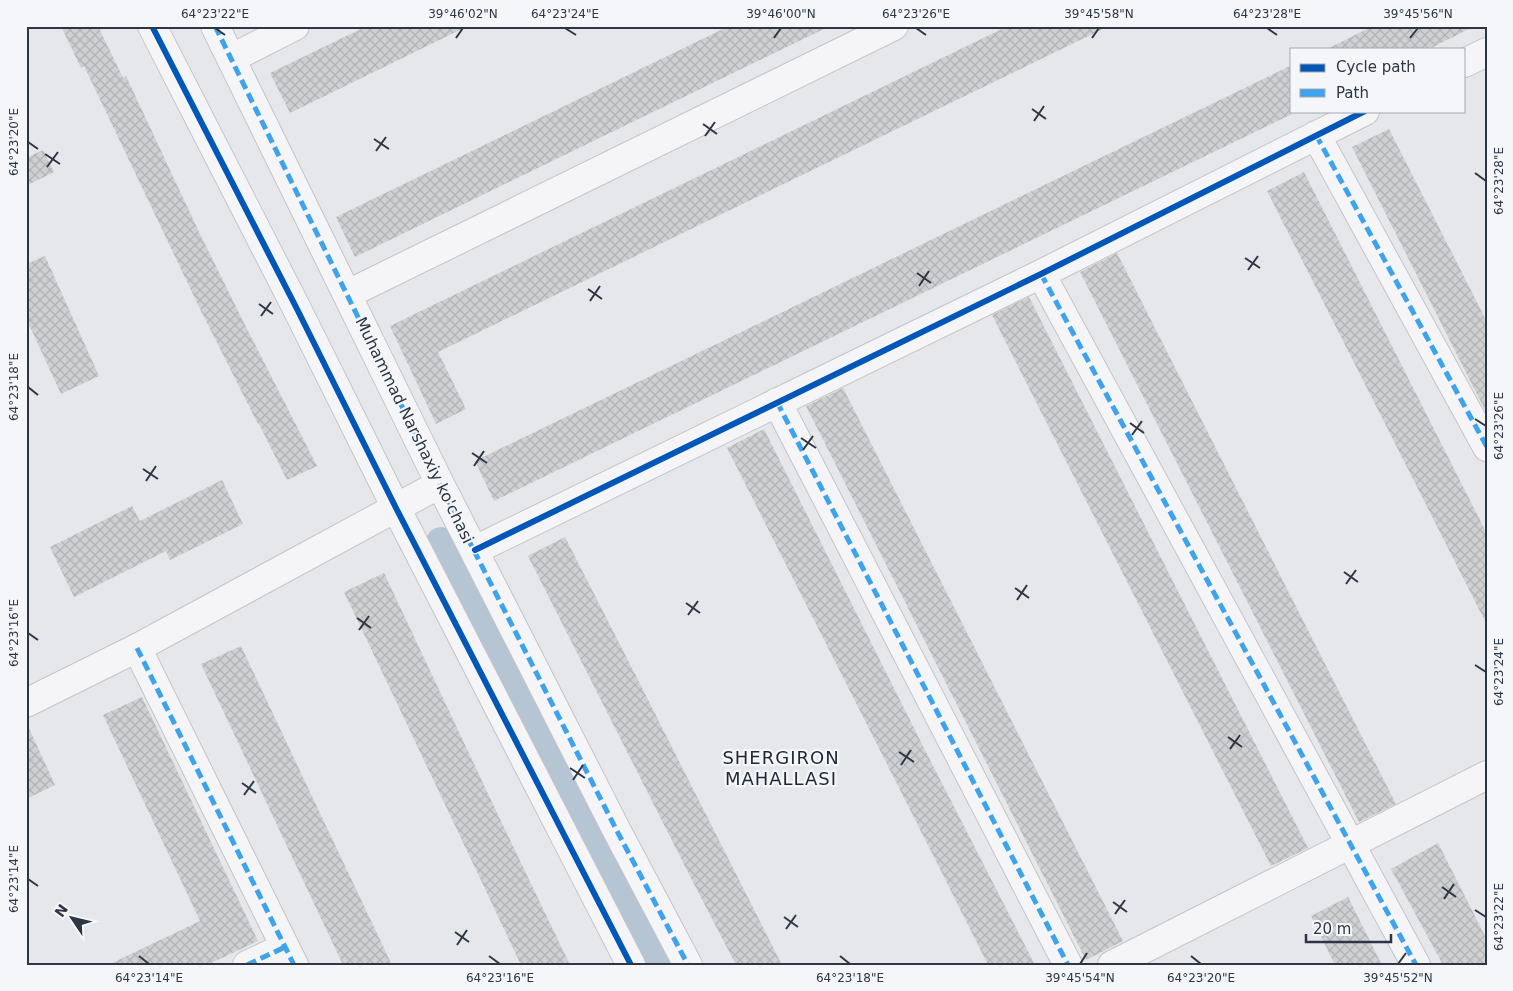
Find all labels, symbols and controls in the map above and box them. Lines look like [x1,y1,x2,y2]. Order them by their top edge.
text: 64°23'22"E [181,7,249,21]
text: 39°46'02"N [428,7,498,21]
text: 64°23'24"E [531,7,599,21]
text: 39°46'00"N [746,7,816,21]
text: 64°23'26"E [882,7,950,21]
text: 39°45'58"N [1064,7,1134,21]
text: 64°23'28"E [1233,7,1301,21]
text: 39°45'56"N [1383,7,1453,21]
legend [1290,48,1466,112]
text: Cycle path [1336,58,1416,76]
text: Path [1336,84,1369,102]
text: 64°23'20"E [7,108,21,176]
text: 64°23'28"E [1492,147,1506,215]
street label: Muhammad Narshaxiy ko'chasi [351,314,478,547]
text: 64°23'18"E [7,353,21,421]
text: 64°23'26"E [1492,392,1506,460]
text: 64°23'16"E [7,599,21,667]
text: 64°23'24"E [1492,638,1506,706]
district label: SHERGIRON MAHALLASI [722,747,840,789]
text: 64°23'14"E [7,845,21,913]
text: 64°23'22"E [1492,883,1506,951]
north arrow [48,894,98,944]
text: N [51,901,71,920]
scale bar [1306,911,1390,943]
text: 20 m [1313,920,1351,938]
text: 64°23'14"E [115,971,183,985]
text: 64°23'16"E [466,971,534,985]
text: 64°23'18"E [816,971,884,985]
text: 39°45'54"N [1045,971,1115,985]
text: 64°23'20"E [1167,971,1235,985]
text: 39°45'52"N [1363,971,1433,985]

